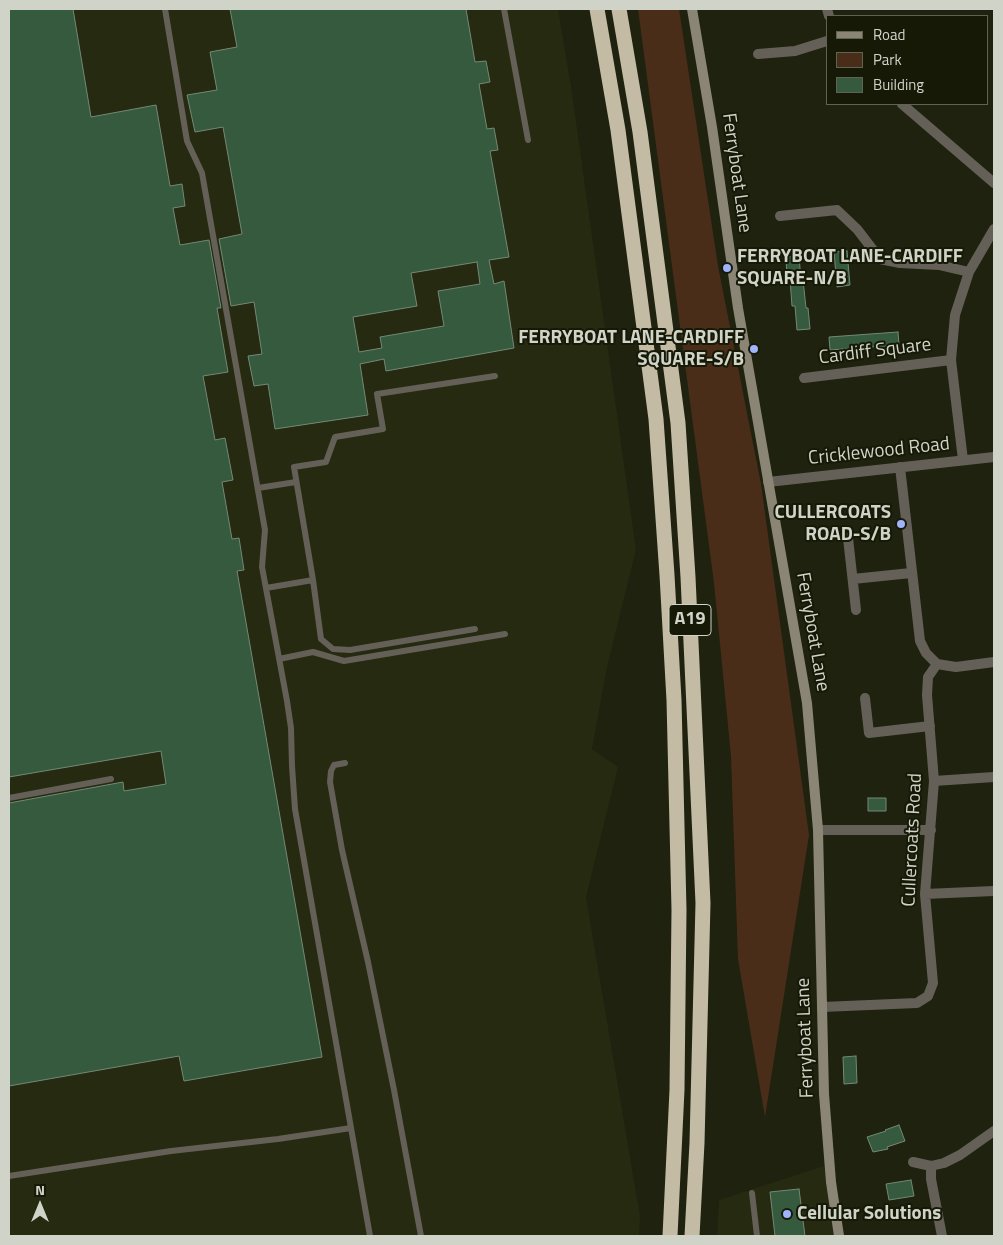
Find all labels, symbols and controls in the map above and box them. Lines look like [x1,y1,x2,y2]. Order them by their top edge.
legend [826,15,988,105]
text: Road [873,23,905,46]
text: Park [873,48,902,71]
text: Building [873,73,924,96]
street label: Ferryboat Lane [716,112,756,234]
place label: FERRYBOAT LANE-CARDIFF SQUARE-N/B [737,246,963,290]
marker: FERRYBOAT LANE-CARDIFF SQUARE-N/B [721,262,733,274]
place label: FERRYBOAT LANE-CARDIFF SQUARE-S/B [518,327,744,371]
street label: Cardiff Square [818,334,932,370]
marker: FERRYBOAT LANE-CARDIFF SQUARE-S/B [748,343,760,355]
street label: Cricklewood Road [807,433,951,471]
place label: CULLERCOATS ROAD-S/B [775,502,891,546]
marker: CULLERCOATS ROAD-S/B [895,518,907,530]
street label: Ferryboat Lane [790,571,834,693]
road number: A19 [669,604,711,636]
street label: Cullercoats Road [898,773,928,907]
street label: Ferryboat Lane [793,977,819,1099]
text: N [35,1179,45,1200]
north arrow [15,1180,65,1230]
place label: Cellular Solutions [797,1203,941,1225]
marker: Cellular Solutions [781,1208,793,1220]

